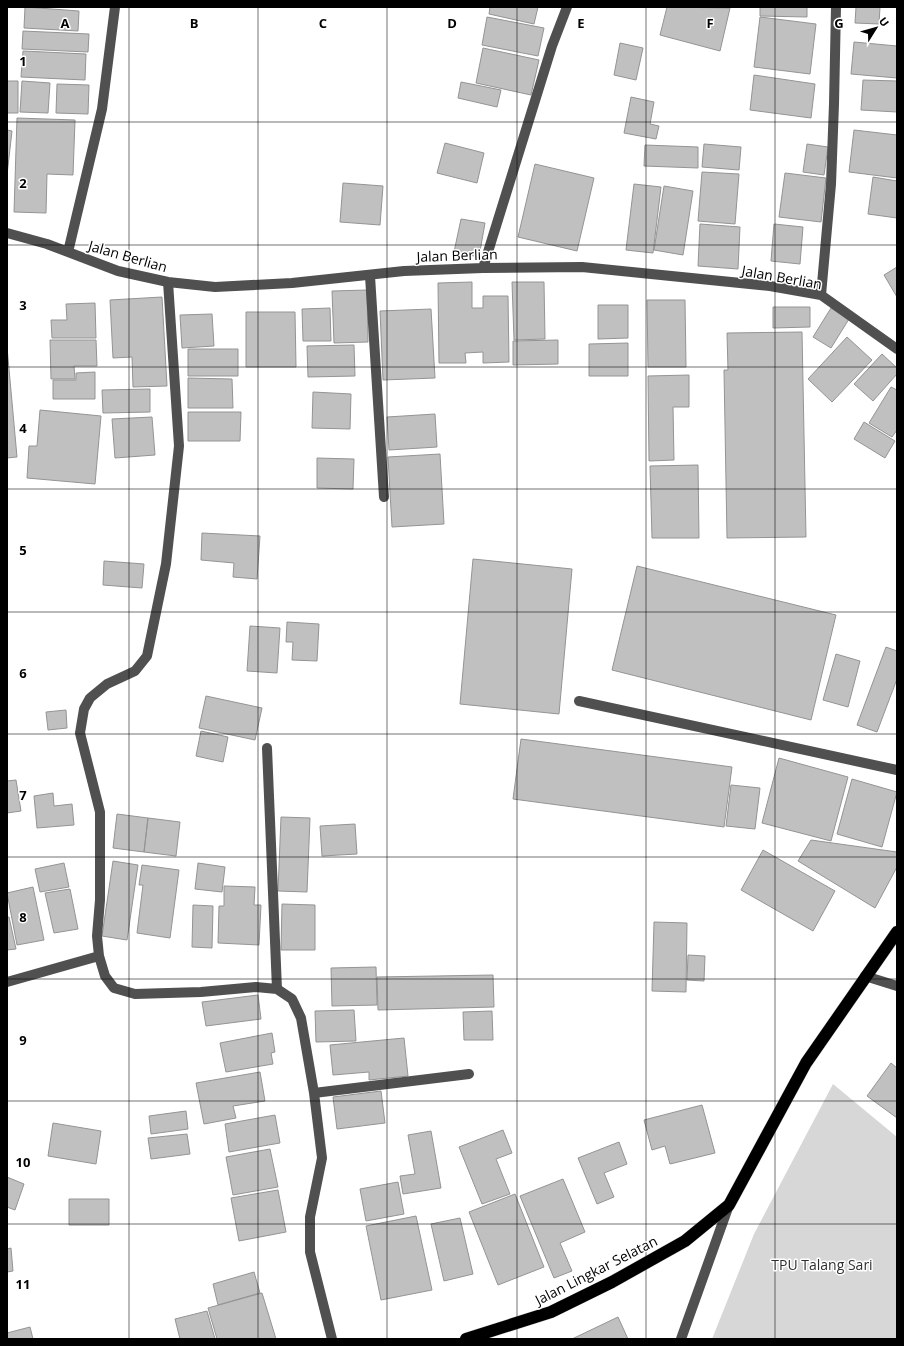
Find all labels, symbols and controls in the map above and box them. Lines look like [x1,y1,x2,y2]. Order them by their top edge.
north arrow [856,8,896,48]
text: A [61,14,70,32]
text: B [190,14,199,32]
text: C [319,14,327,32]
text: D [447,14,457,32]
text: E [577,14,585,32]
text: F [706,14,714,32]
text: G [834,14,844,32]
text: U [876,14,893,30]
text: 1 [19,52,27,70]
text: 2 [19,174,27,192]
street label: Jalan Berlian [84,235,170,276]
street label: Jalan Berlian [414,244,498,266]
street label: Jalan Berlian [738,260,824,293]
text: 3 [19,296,27,314]
text: 4 [19,419,27,437]
text: 5 [19,541,27,559]
text: 6 [19,664,27,682]
text: 7 [19,786,27,804]
text: 8 [19,908,27,926]
text: 9 [19,1031,27,1049]
text: 10 [16,1153,30,1171]
street label: Jalan Lingkar Selatan [530,1231,660,1310]
park label: TPU Talang Sari [771,1255,873,1274]
text: 11 [16,1275,30,1293]

